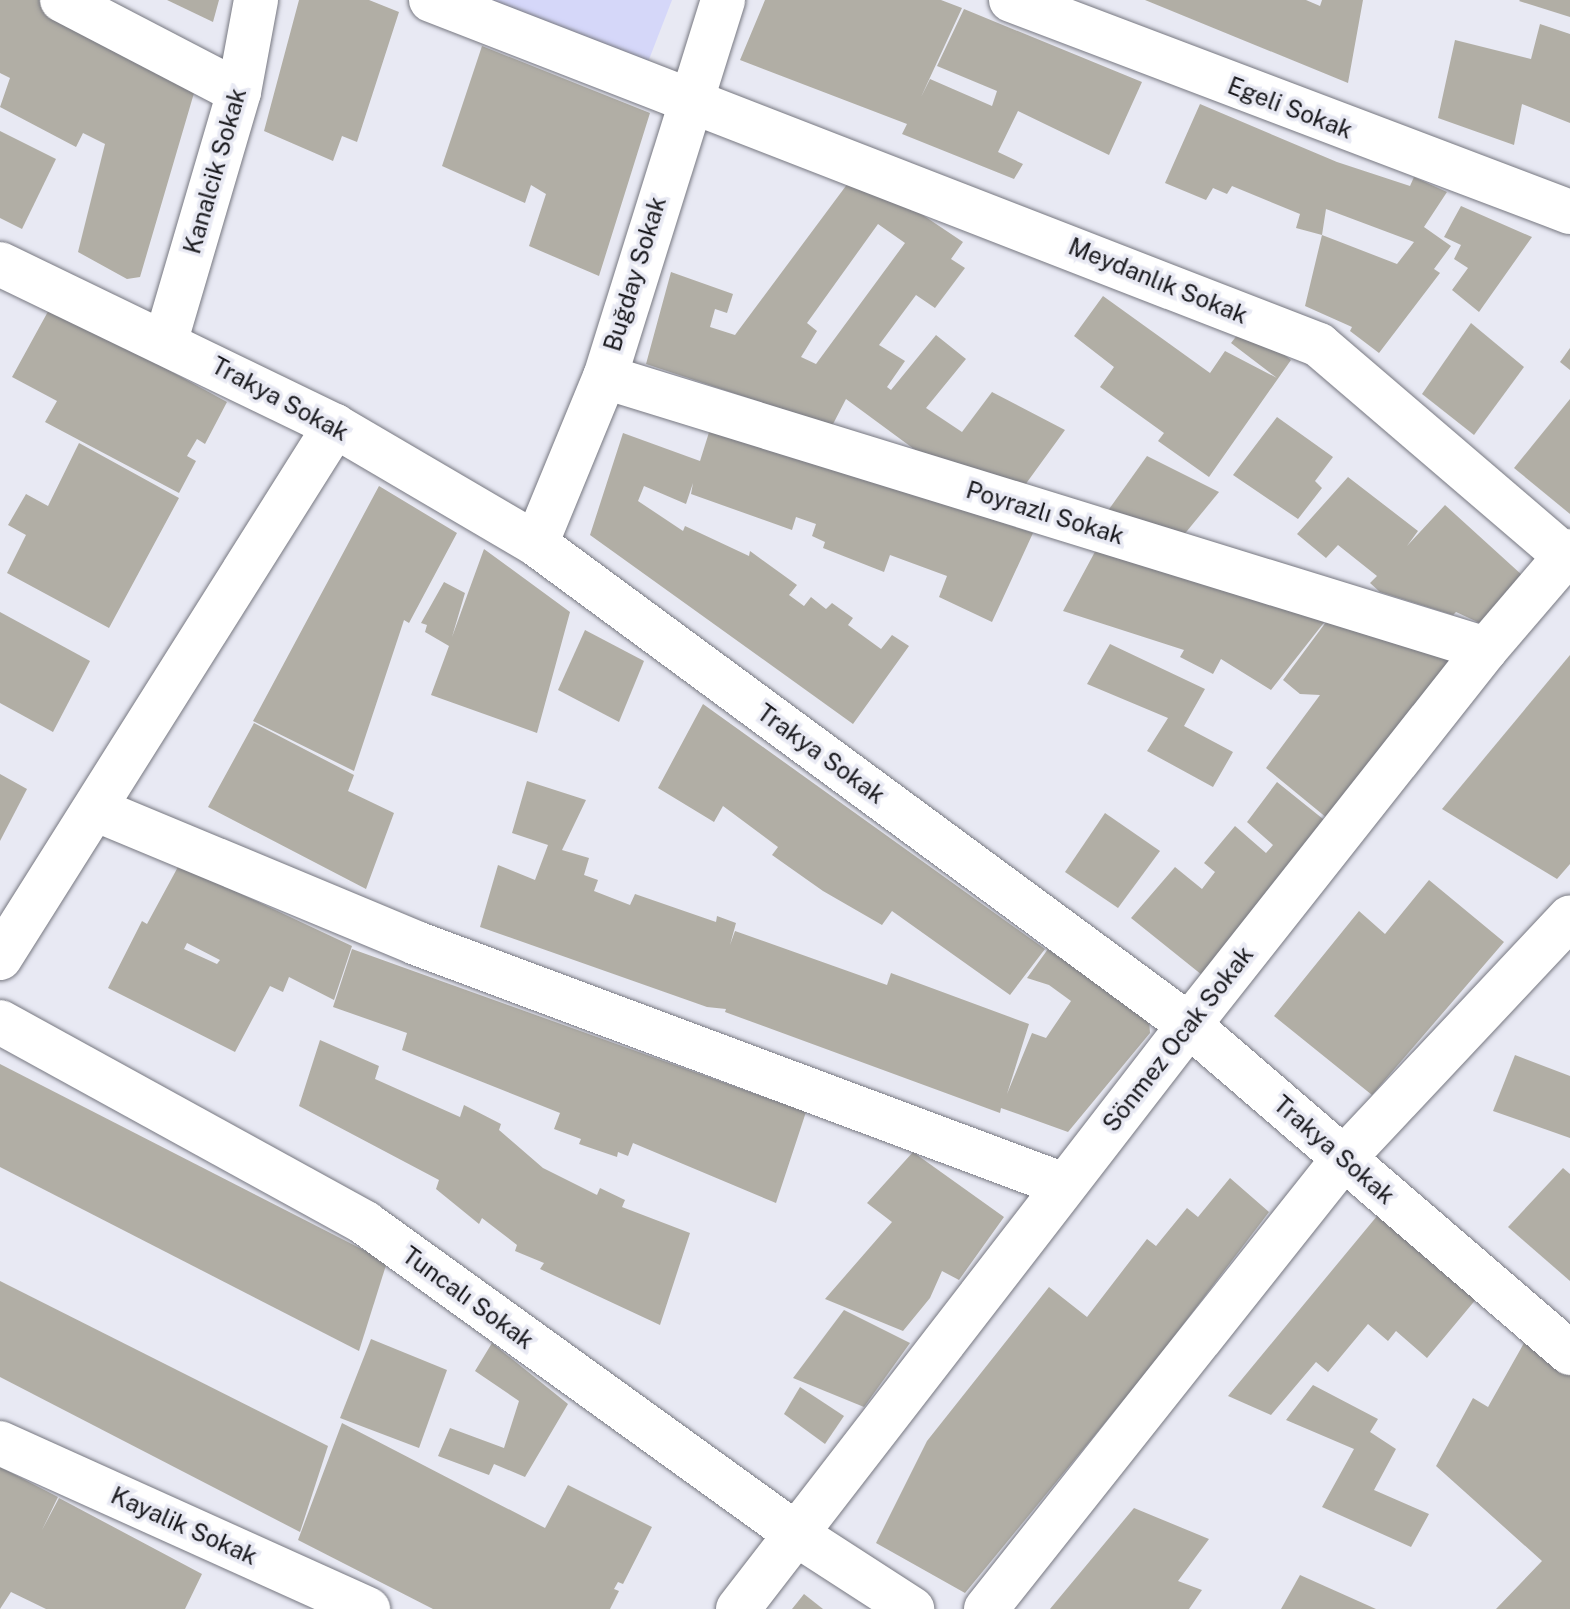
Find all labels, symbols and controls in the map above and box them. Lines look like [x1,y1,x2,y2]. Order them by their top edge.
street label: Egeli Sokak [1224,71,1356,145]
street label: Kanalcik Sokak [178,85,252,257]
street label: Buğday Sokak [598,193,672,355]
street label: Meydanlık Sokak [1064,232,1252,330]
street label: Trakya Sokak [207,351,353,447]
street label: Poyrazlı Sokak [963,475,1127,551]
street label: Trakya Sokak [752,698,890,810]
street label: Sönmez Ocak Sokak [1097,941,1259,1137]
street label: Trakya Sokak [1268,1090,1400,1210]
street label: Tuncalı Sokak [397,1241,539,1355]
street label: Kayalik Sokak [106,1481,262,1571]

